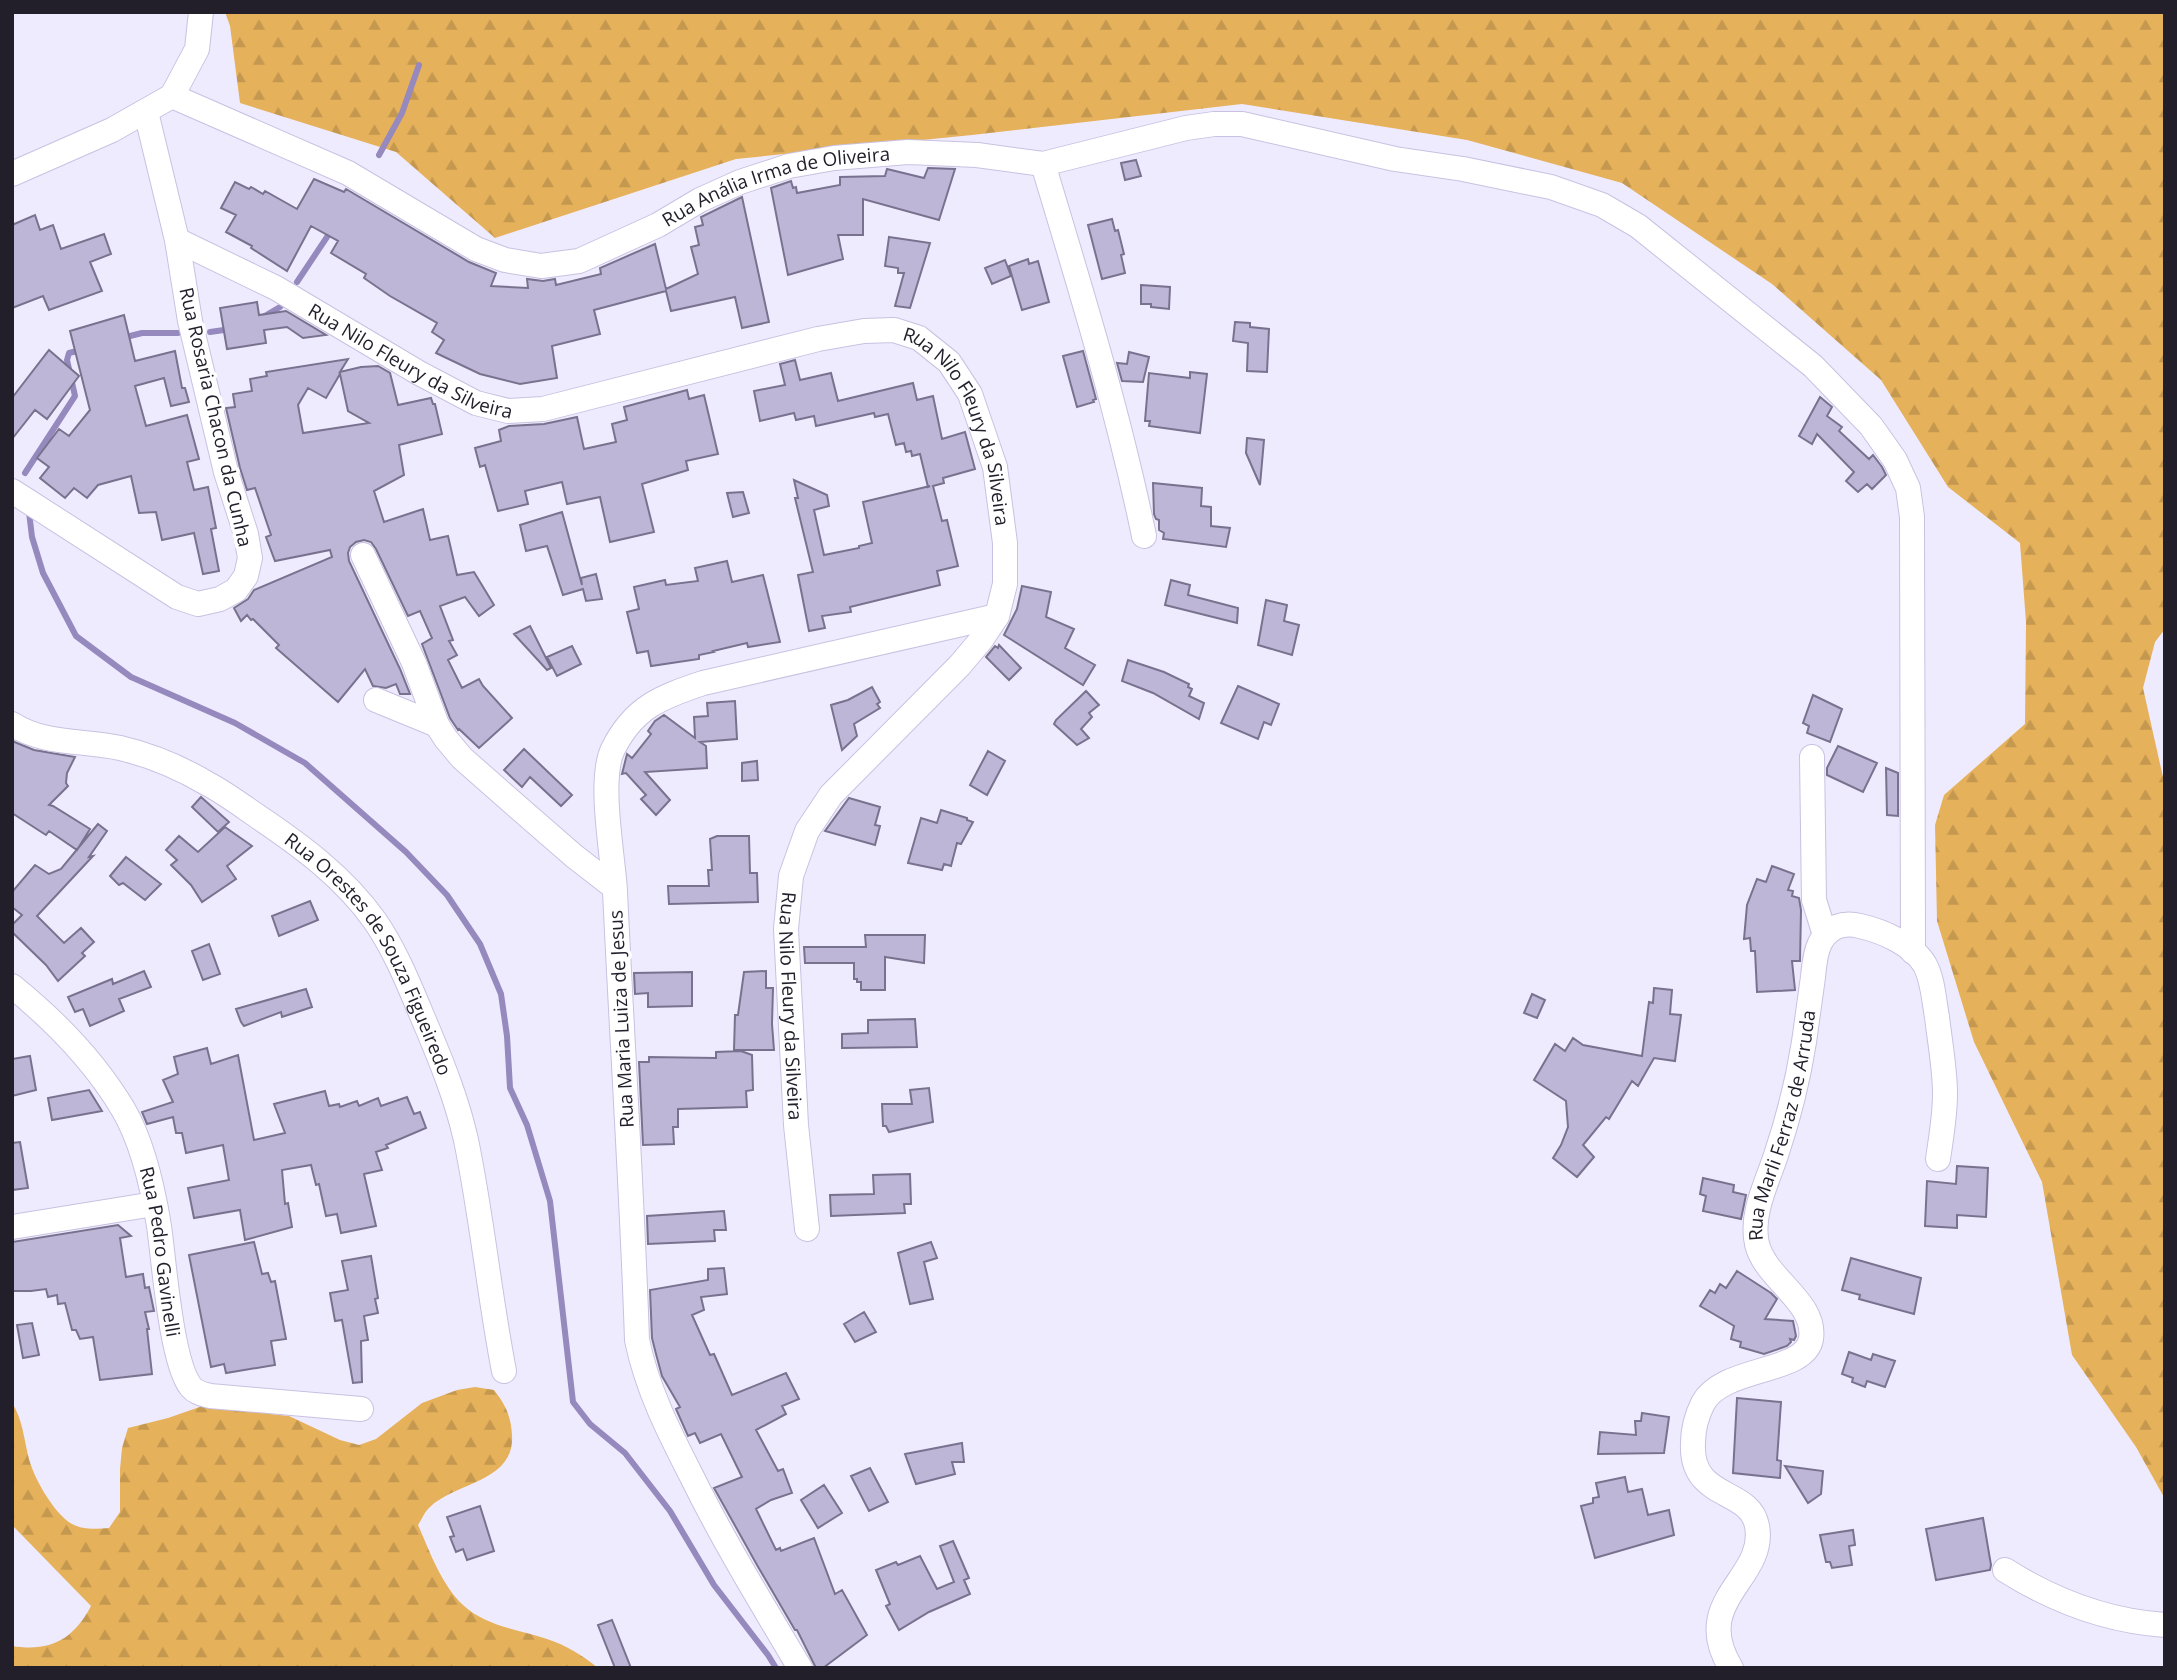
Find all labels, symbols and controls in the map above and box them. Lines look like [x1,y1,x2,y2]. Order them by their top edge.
street label: Rua Anália Irma de Oliveira [657,141,891,233]
street label: Rua Rosaria Chacon da Cunha [173,285,259,549]
street label: Rua Nilo Fleury da Silveira [303,297,516,425]
street label: Rua Nilo Fleury da Silveira [900,321,1016,527]
street label: Rua Orestes de Souza Figueiredo [279,826,458,1079]
street label: Rua Nilo Fleury da Silveira [773,891,809,1121]
street label: Rua Maria Luiza de Jesus [602,909,640,1129]
street label: Rua Marli Ferraz de Arruda [1742,1008,1821,1242]
street label: Rua Pedro Gavinelli [134,1163,187,1339]

